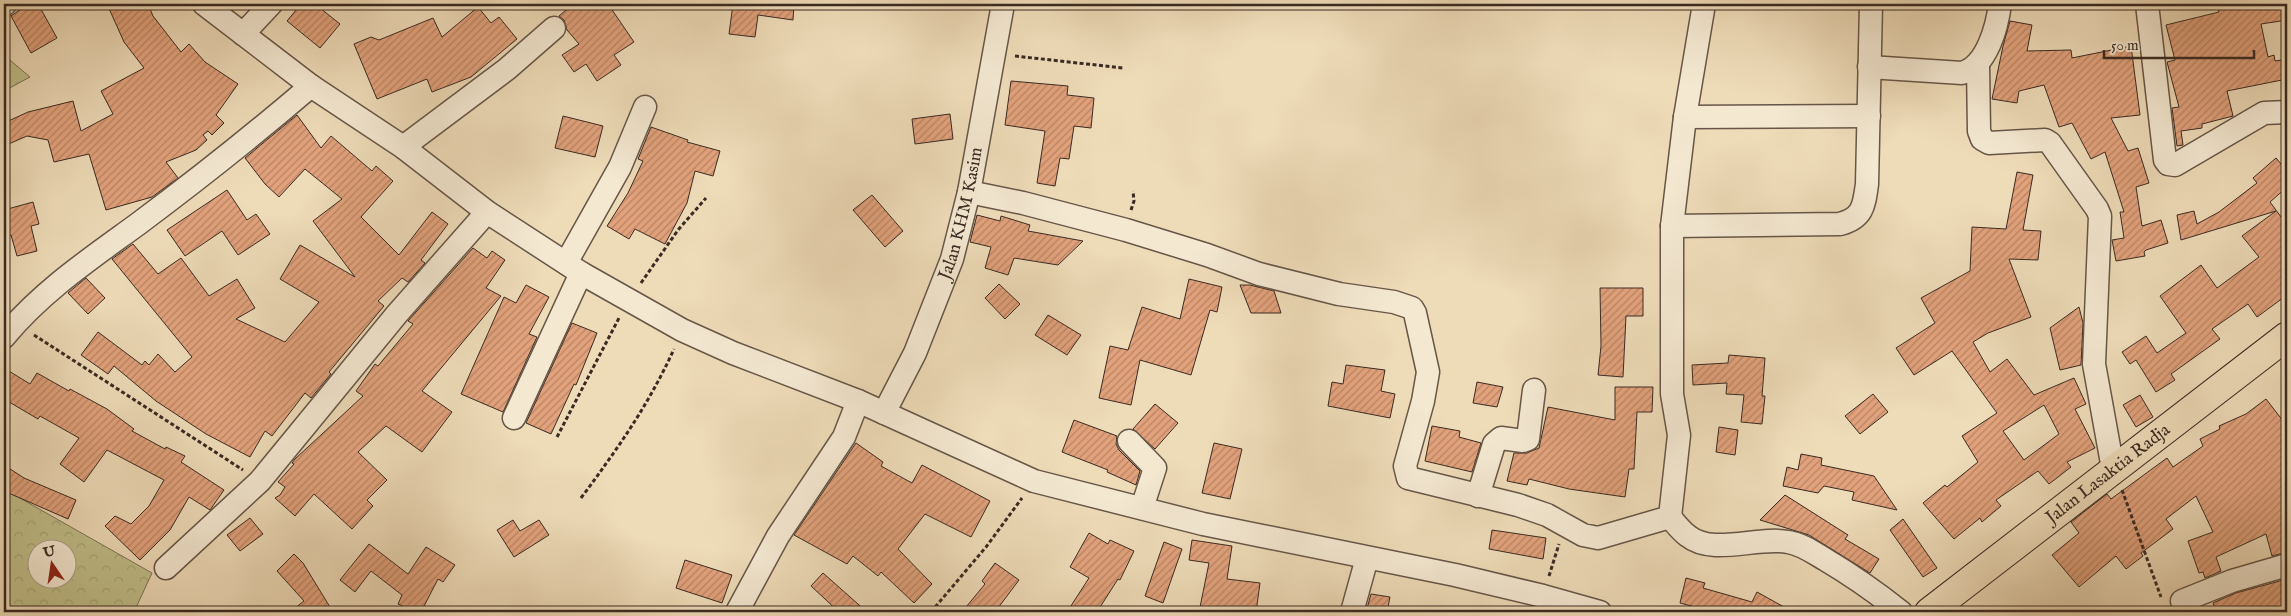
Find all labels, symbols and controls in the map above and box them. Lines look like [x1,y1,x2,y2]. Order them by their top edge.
scale bar [2104,28,2254,60]
text: 50 m [2111,36,2139,55]
street label: Jalan KHM Kasim [933,145,988,285]
street label: Jalan Lasaktia Radja [2040,419,2175,530]
north arrow [28,538,78,588]
text: U [41,542,58,563]

